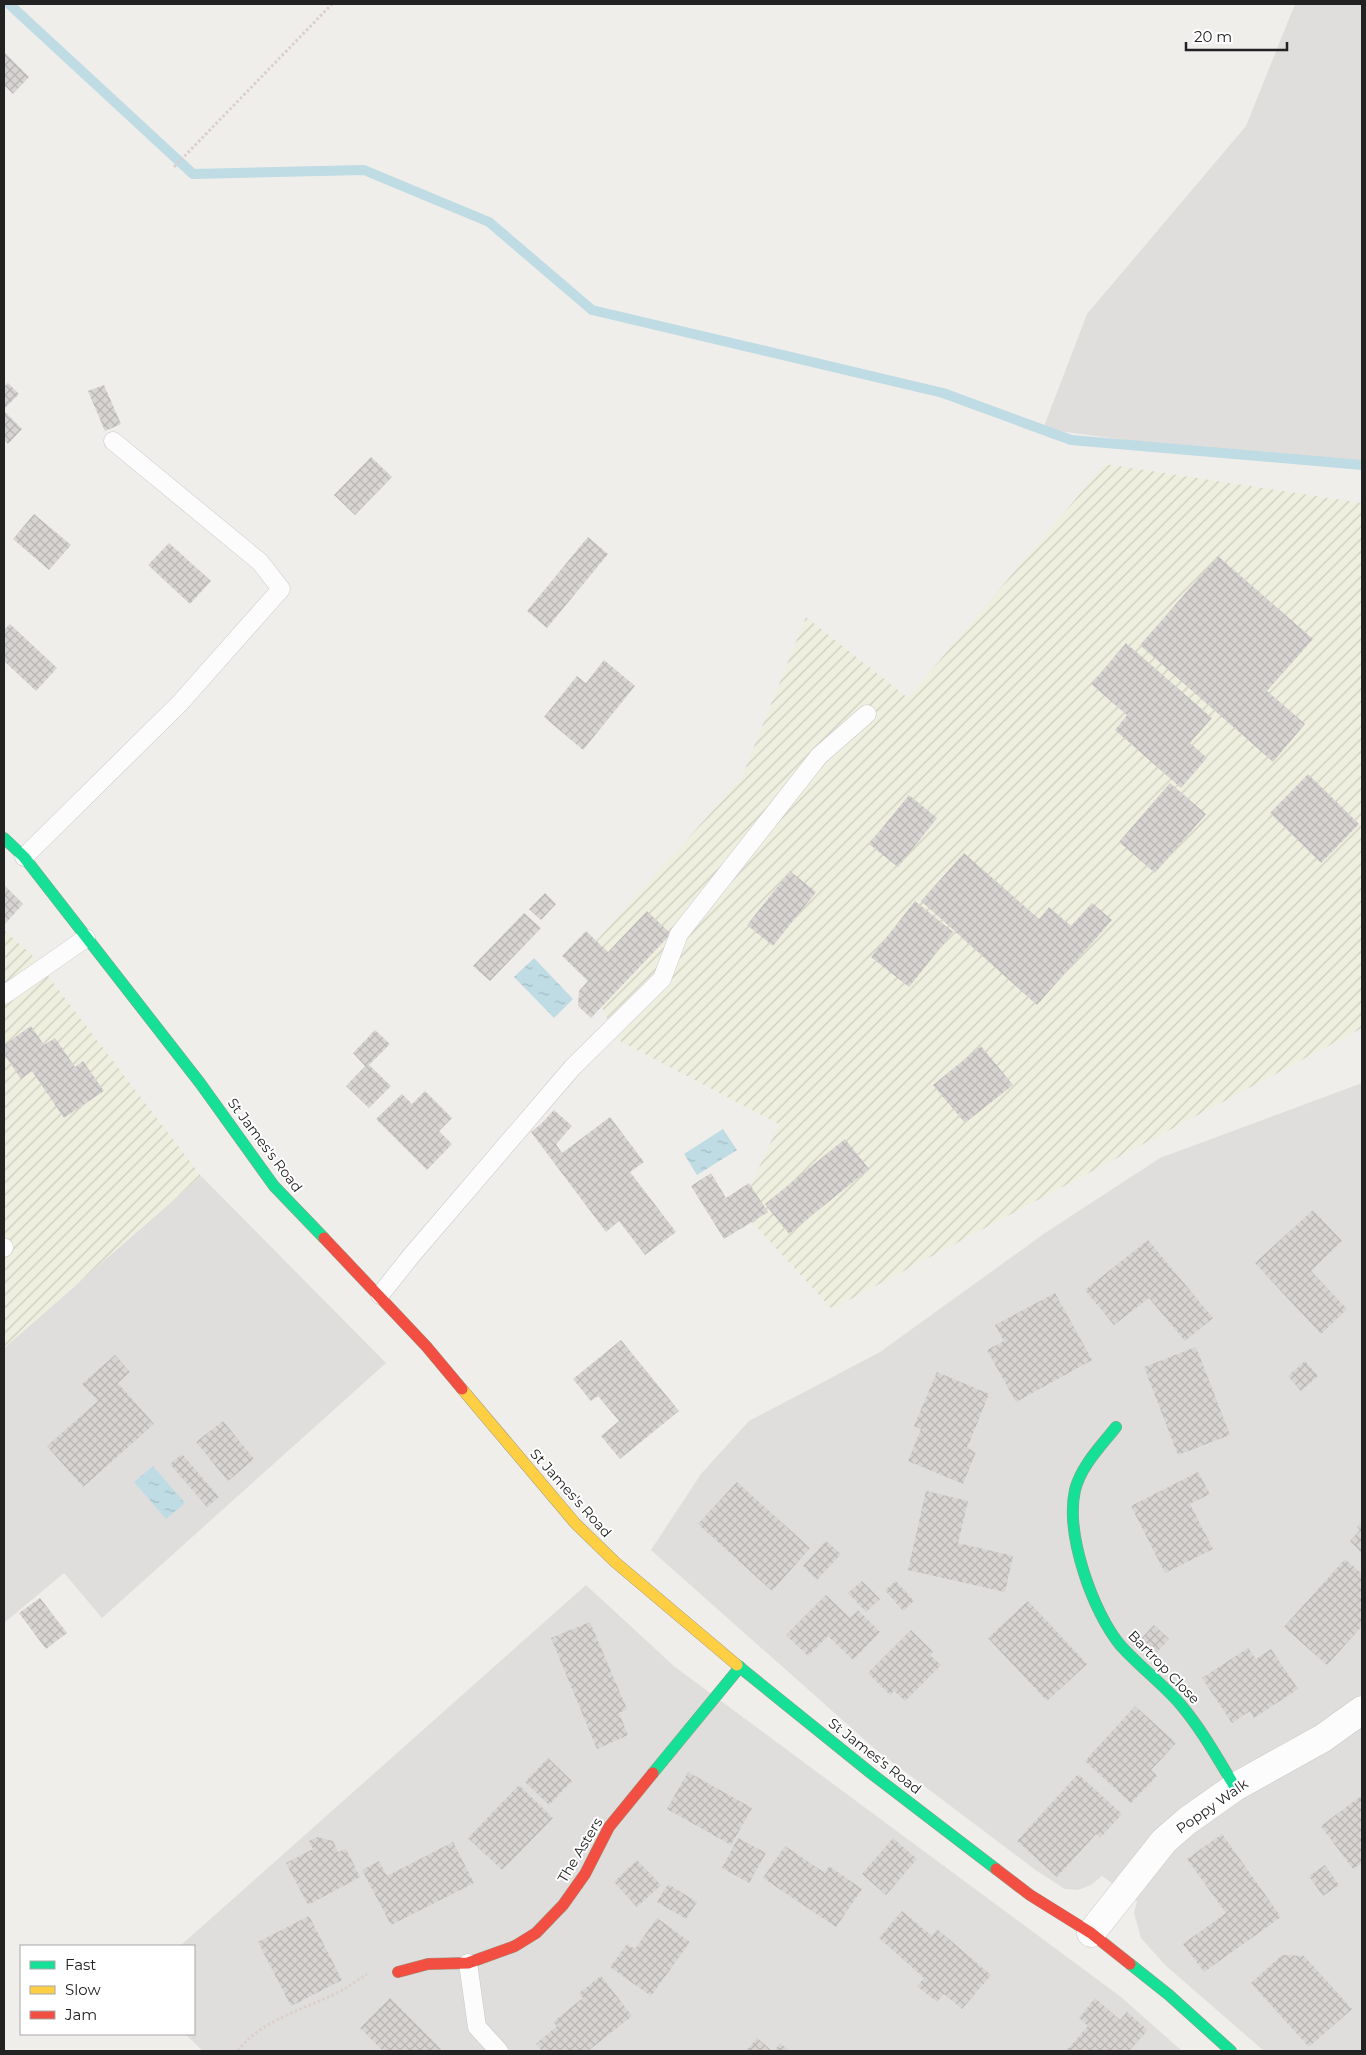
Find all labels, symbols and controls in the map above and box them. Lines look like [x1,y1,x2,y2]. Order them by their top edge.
scale bar [1186,20,1287,52]
text: 20 m [1194,27,1232,46]
street label: St James's Road [224,1094,306,1196]
street label: St James's Road [526,1445,616,1541]
street label: Bartrop Close [1124,1626,1204,1708]
street label: St James's Road [825,1714,925,1798]
street label: Poppy Walk [1172,1774,1252,1837]
street label: The Asters [554,1814,607,1886]
legend [20,1945,195,2035]
text: Fast [65,1955,96,1974]
text: Slow [65,1980,101,1999]
text: Jam [64,2005,97,2024]

